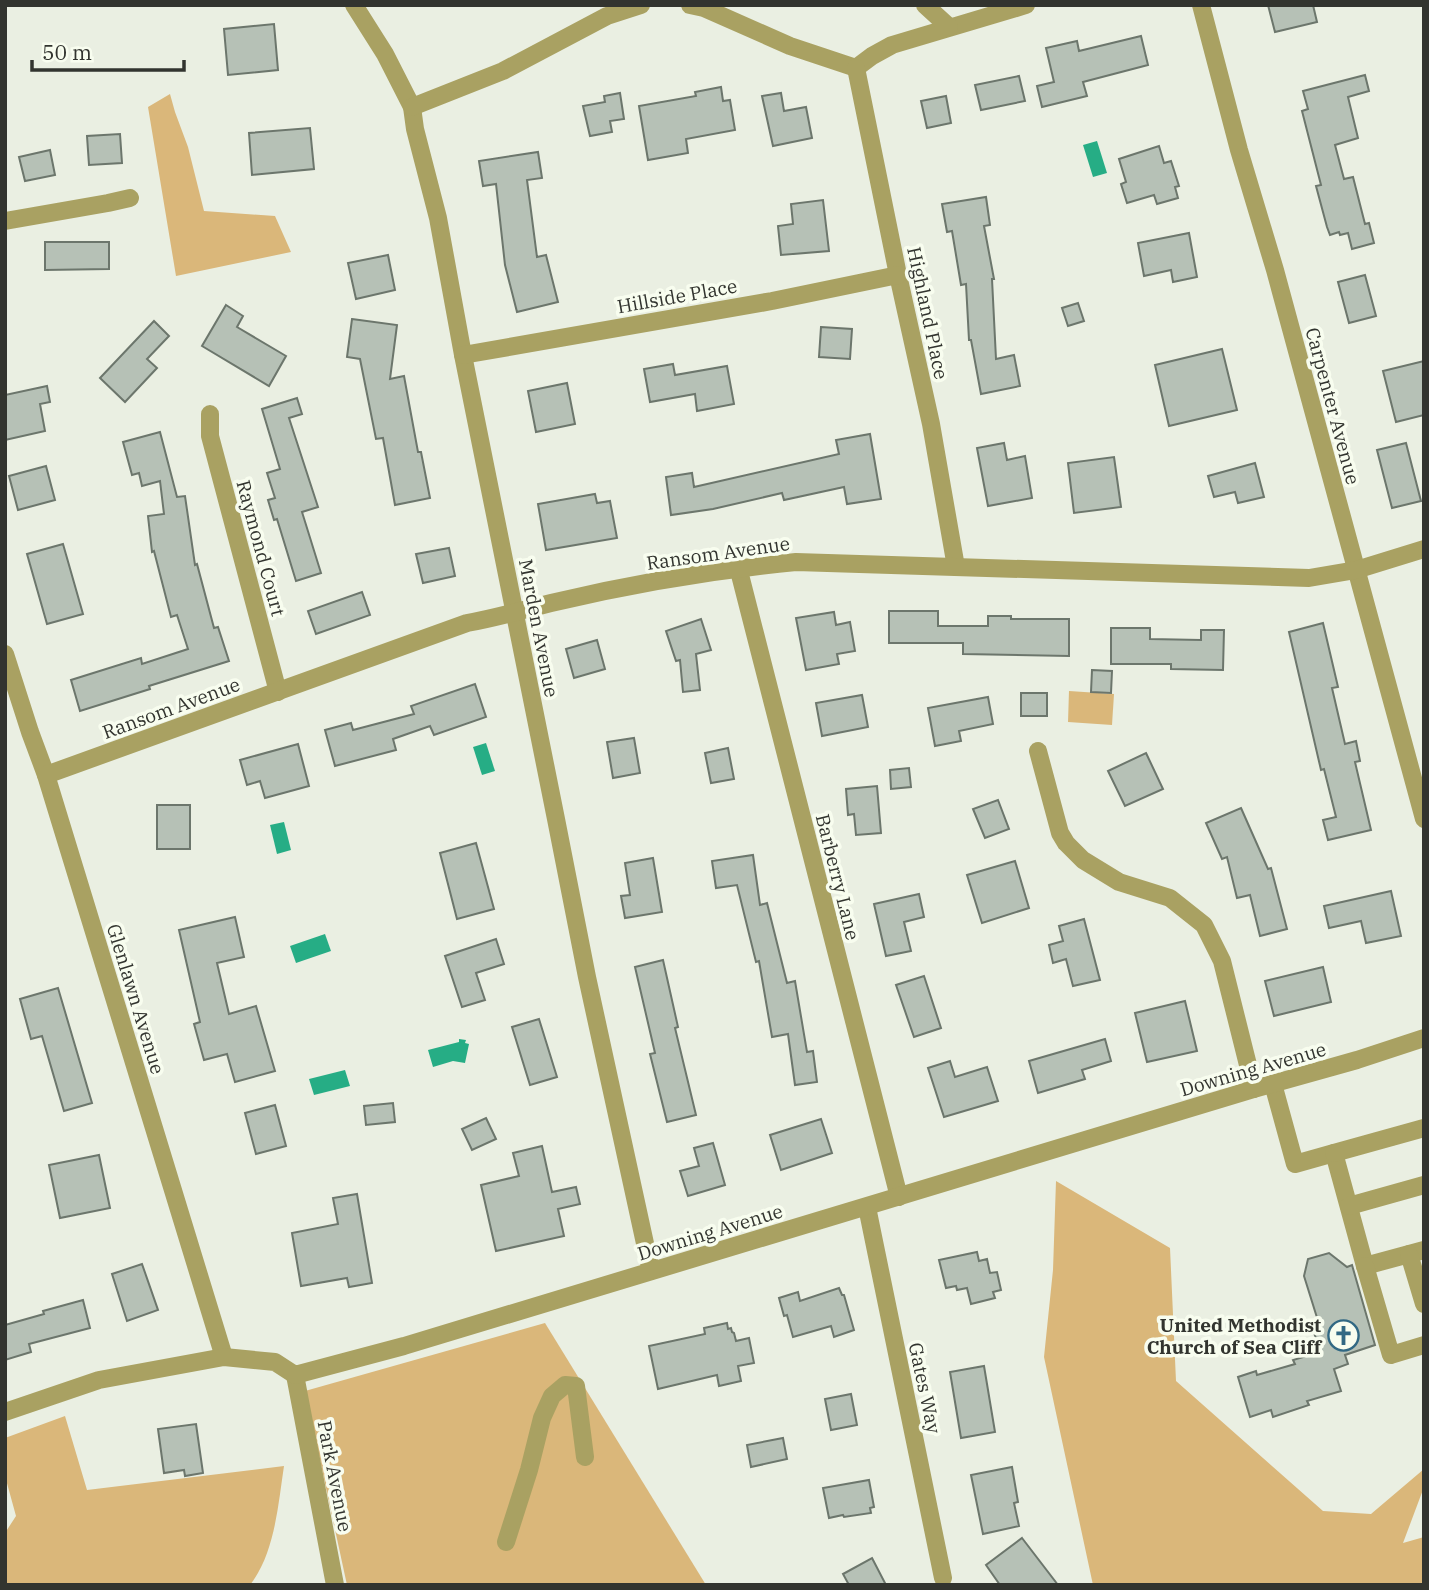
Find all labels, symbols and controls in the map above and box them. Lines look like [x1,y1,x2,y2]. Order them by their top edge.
scale bar [32,28,184,72]
text: 50 m [42,38,92,66]
street label: Highland Place [902,244,954,382]
street label: Hillside Place [615,274,739,318]
street label: Carpenter Avenue [1300,325,1366,487]
street label: Raymond Court [231,477,291,619]
street label: Ransom Avenue [645,531,791,575]
street label: Marden Avenue [514,557,564,699]
street label: Ransom Avenue [99,672,243,744]
street label: Barberry Lane [811,811,865,943]
street label: Glenlawn Avenue [102,921,170,1077]
street label: Downing Avenue [1177,1037,1329,1101]
street label: Downing Avenue [634,1199,786,1265]
place label: United Methodist Church of Sea Cliff [1147,1313,1323,1359]
church icon: United Methodist Church of Sea Cliff [1327,1319,1361,1353]
street label: Gates Way [904,1340,947,1436]
street label: Park Avenue [312,1418,358,1534]

